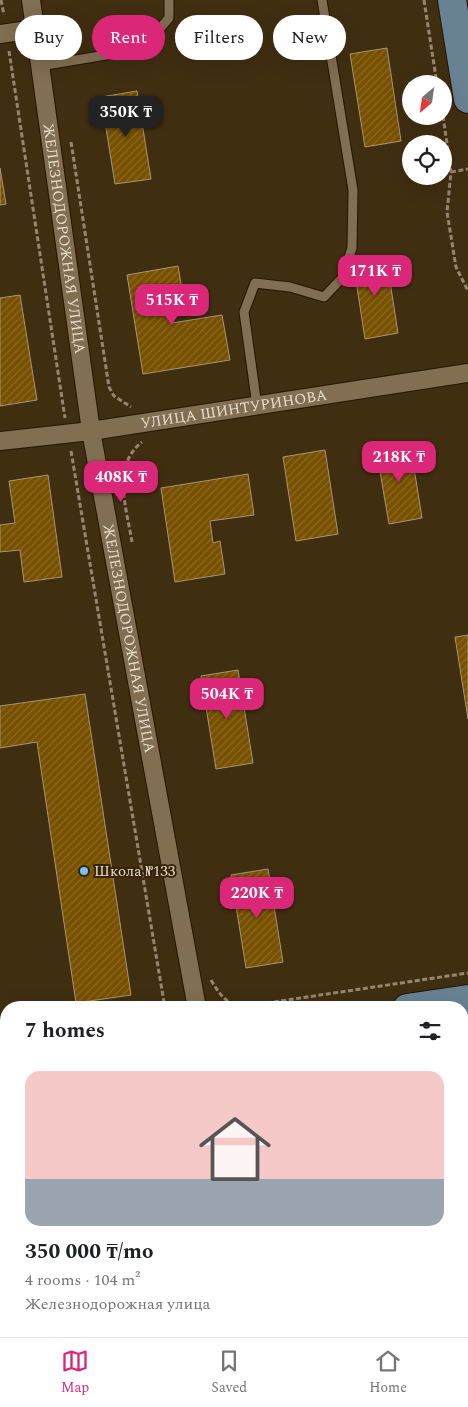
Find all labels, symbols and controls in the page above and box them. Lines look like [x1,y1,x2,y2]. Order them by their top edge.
chip: Buy [15,15,82,60]
chip: Rent [92,15,165,60]
chip: Filters [175,15,263,60]
chip: New [273,15,346,60]
north arrow [402,75,452,125]
map controls [402,75,452,185]
pin: 350K ₸ [85,96,167,138]
text: 350K ₸ [100,100,152,124]
street label: ЖЕЛЕЗНОДОРОЖНАЯ УЛИЦА [37,122,92,355]
button: locate [402,135,452,185]
pin: 171K ₸ [334,254,416,297]
text: 171K ₸ [349,259,401,283]
pin: 515K ₸ [131,284,213,326]
text: 515K ₸ [146,288,198,312]
street label: УЛИЦА ШИНТУРИНОВА [139,383,329,435]
pin: 218K ₸ [358,440,440,483]
text: 218K ₸ [373,445,425,469]
pin: 408K ₸ [80,460,162,503]
text: 408K ₸ [95,465,147,489]
street label: ЖЕЛЕЗНОДОРОЖНАЯ УЛИЦА [97,522,161,755]
pin: 504K ₸ [186,678,268,720]
text: 504K ₸ [201,682,253,706]
place label: Школа №133 [94,860,176,883]
marker: Школа №133 [78,865,90,877]
pin: 220K ₸ [216,876,298,919]
text: 220K ₸ [231,881,283,905]
text: 7 homes [25,1015,105,1047]
icon: filters [416,1017,444,1045]
icon: home [190,1104,280,1194]
text: 350 000 ₸/mo [25,1236,153,1268]
text: 4 rooms · 104 m² [25,1268,140,1292]
text: Железнодорожная улица [25,1292,210,1316]
tab: Map [61,1347,89,1398]
tab: Saved [211,1347,247,1398]
tab: Home [369,1347,407,1398]

